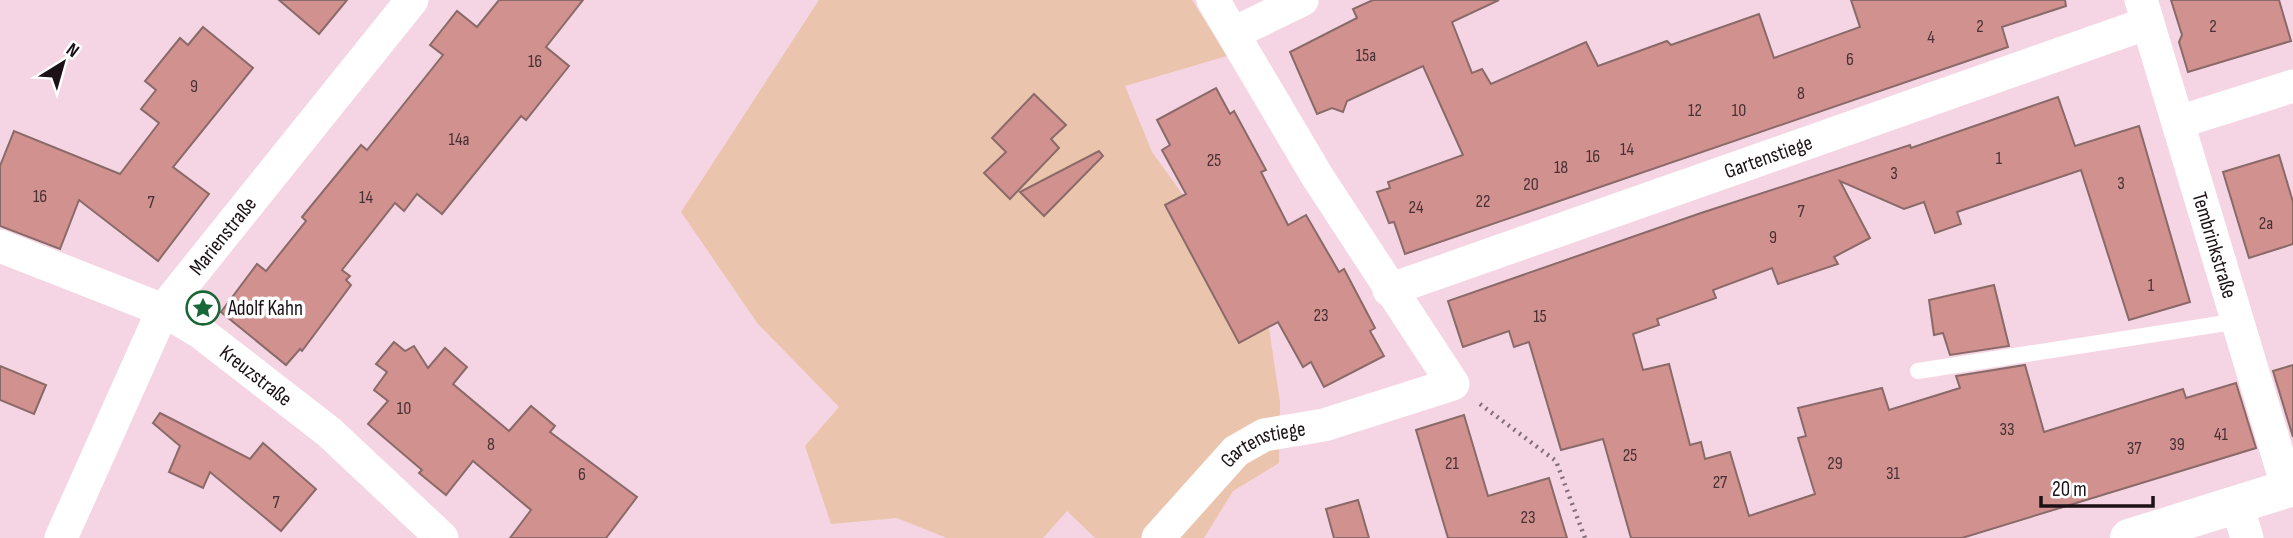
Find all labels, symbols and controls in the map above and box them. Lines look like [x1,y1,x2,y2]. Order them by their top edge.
house number: 2 [1976,16,1984,37]
house number: 2 [2209,16,2217,37]
house number: 4 [1927,27,1935,48]
north arrow [28,28,98,98]
text: N [61,38,83,63]
house number: 15a [1356,45,1376,66]
house number: 6 [1846,49,1854,70]
house number: 16 [528,51,542,72]
house number: 9 [190,76,198,97]
house number: 8 [1797,83,1805,104]
house number: 12 [1688,100,1702,121]
house number: 10 [1732,100,1746,121]
house number: 14a [449,129,469,150]
street label: Gartenstiege [1721,130,1816,184]
house number: 14 [1620,139,1634,160]
house number: 16 [1586,146,1600,167]
house number: 1 [1996,148,2003,169]
house number: 25 [1207,150,1221,171]
house number: 18 [1554,157,1568,178]
house number: 3 [1890,163,1898,184]
house number: 3 [2117,173,2125,194]
house number: 20 [1523,174,1539,195]
house number: 16 [33,186,47,207]
house number: 14 [359,187,373,208]
street label: Tembrinkstraße [2186,189,2242,301]
house number: 22 [1476,191,1490,212]
house number: 7 [147,192,155,213]
street label: Marienstraße [184,192,262,280]
house number: 24 [1409,197,1424,218]
house number: 7 [1797,201,1805,222]
house number: 2a [2259,213,2273,234]
house number: 9 [1769,227,1777,248]
house number: 1 [2148,275,2155,296]
place icon: Adolf Kahn [184,289,222,327]
place label: Adolf Kahn [227,296,303,321]
house number: 23 [1314,305,1329,326]
house number: 15 [1533,306,1547,327]
street label: Kreuzstraße [214,340,297,412]
house number: 10 [397,398,411,419]
street label: Gartenstiege [1215,416,1307,473]
house number: 33 [1999,419,2015,440]
house number: 41 [2214,424,2229,445]
house number: 8 [487,434,495,455]
house number: 39 [2169,434,2185,455]
house number: 37 [2127,438,2142,459]
house number: 25 [1623,445,1637,466]
house number: 21 [1445,453,1460,474]
house number: 29 [1827,453,1843,474]
house number: 31 [1886,463,1901,484]
house number: 6 [578,464,586,485]
scale bar [2041,464,2153,508]
house number: 27 [1713,472,1728,493]
text: 20 m [2052,477,2087,502]
house number: 7 [272,492,280,513]
house number: 23 [1521,507,1536,528]

